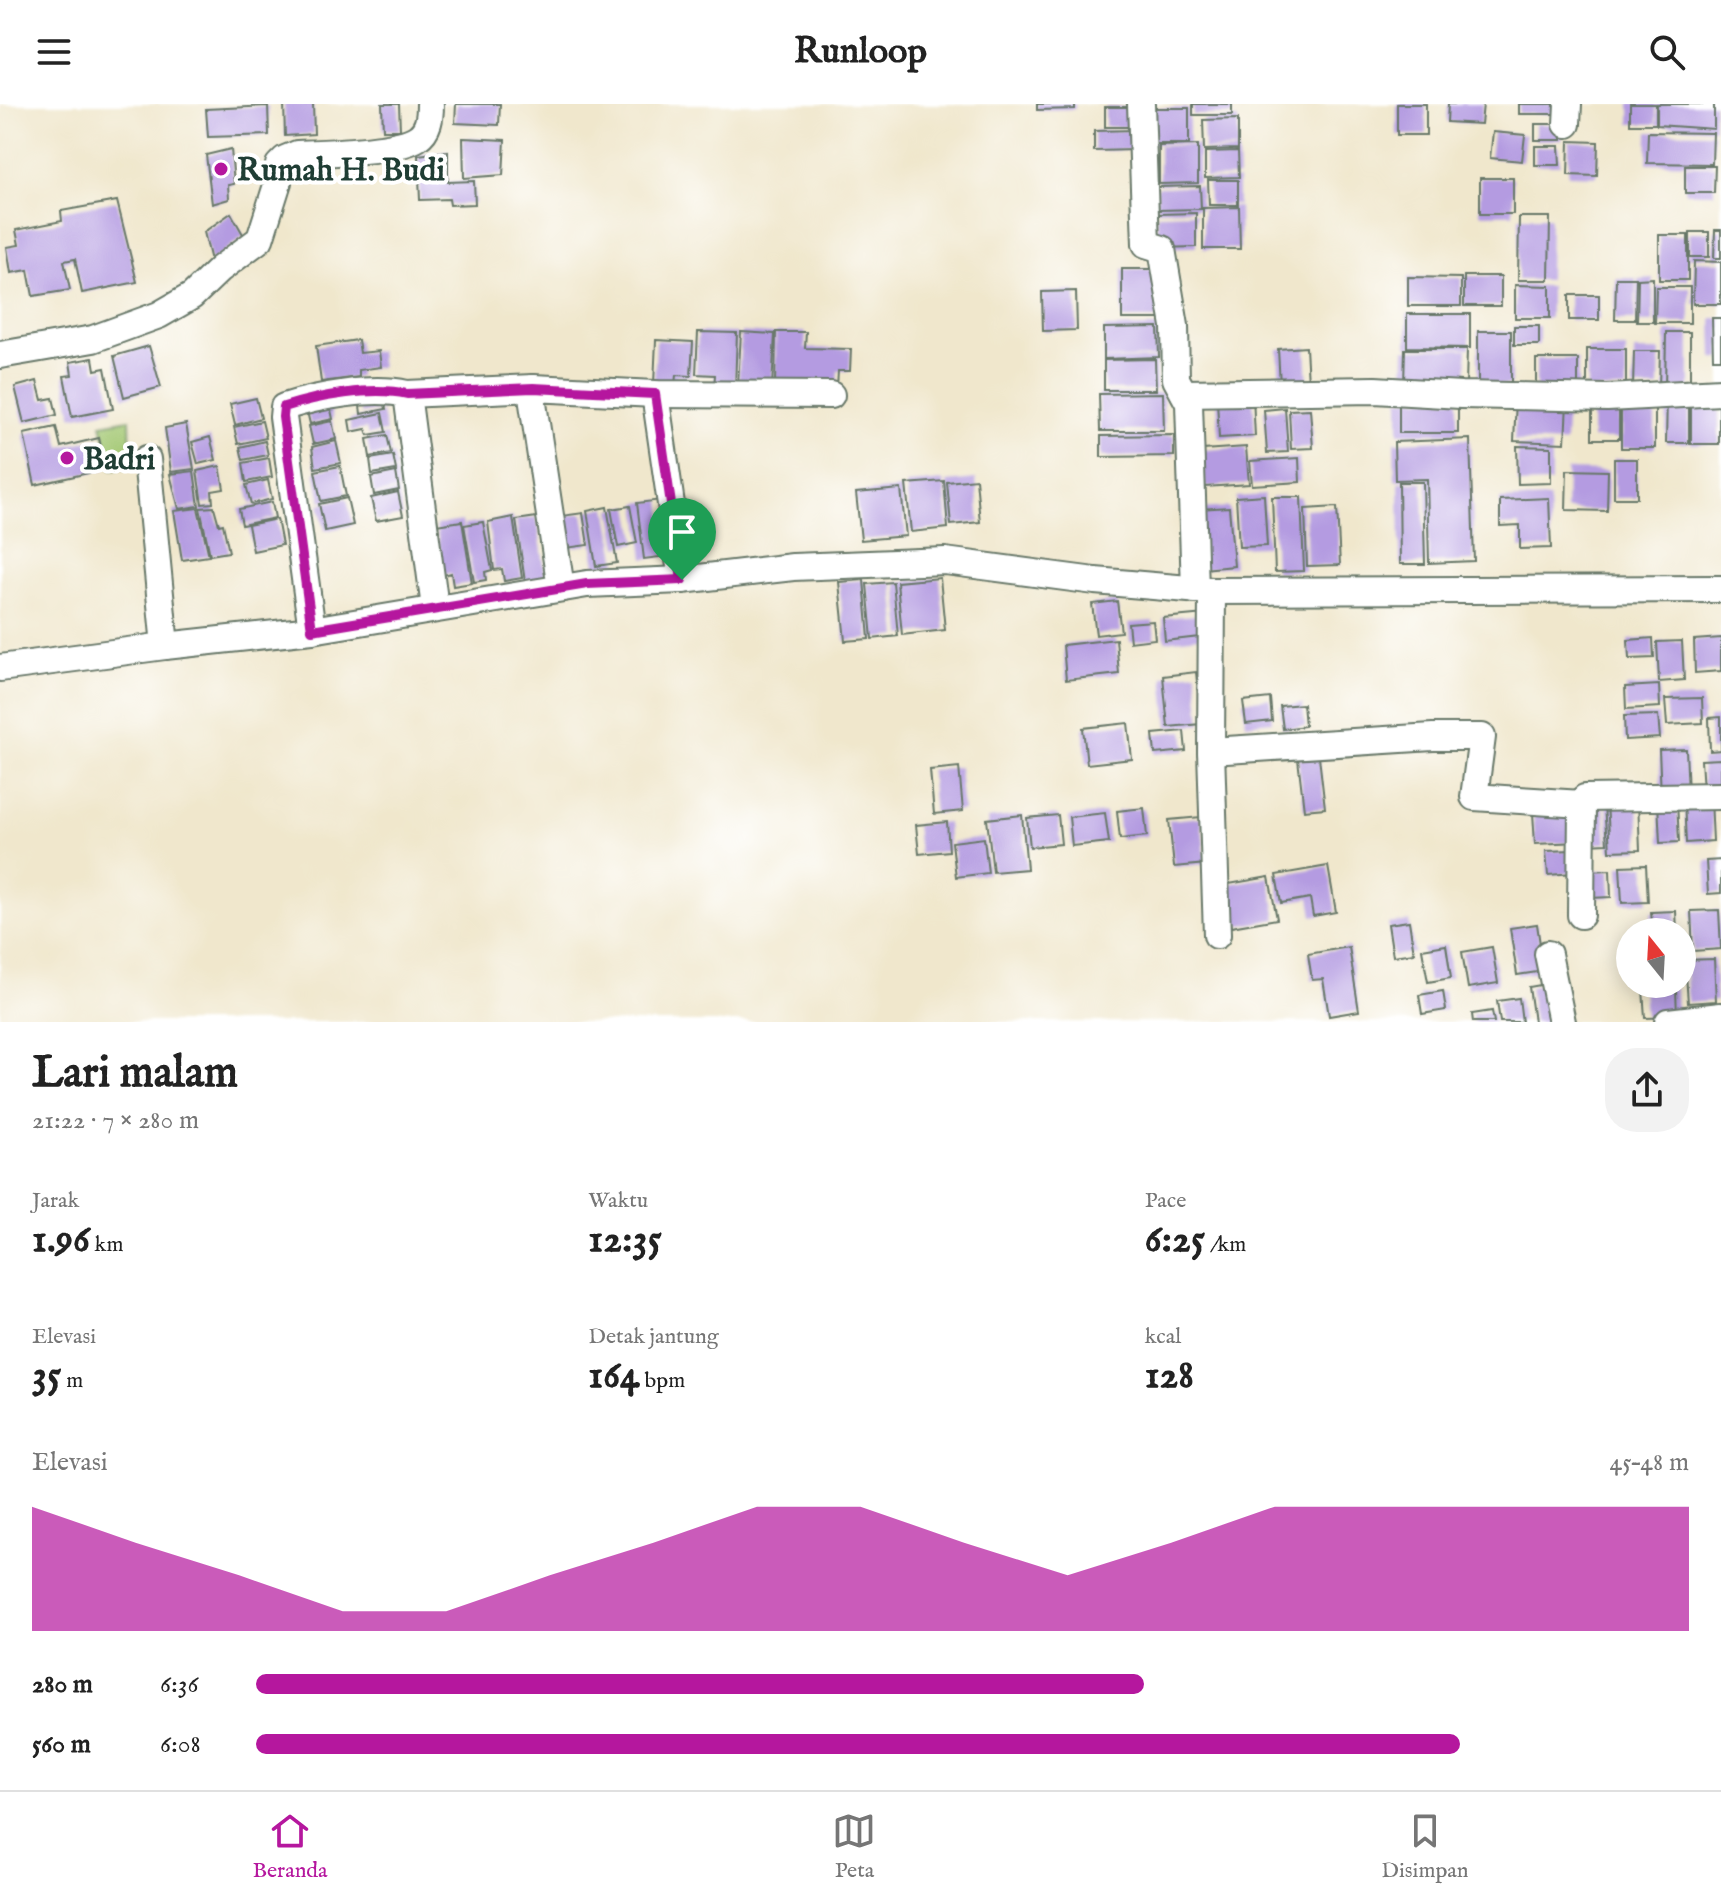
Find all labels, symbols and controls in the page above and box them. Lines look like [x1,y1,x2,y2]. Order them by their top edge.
text: Runloop [794,29,927,75]
icon: menu [32,30,76,74]
icon: search [1645,30,1689,74]
place label: Rumah H. Budi [237,151,446,192]
marker: Rumah H. Budi [212,160,230,178]
place label: Badri [83,440,156,481]
marker: Badri [58,449,76,467]
pin [648,498,716,580]
icon: arrive [660,510,704,554]
north arrow [1616,918,1696,998]
map controls [1616,918,1696,998]
text: Lari malam [32,1046,238,1102]
button: share [1605,1048,1689,1132]
text: 21:22 · 7 × 280 m [32,1104,199,1137]
text: Jarak [32,1187,79,1215]
text: Waktu [588,1187,648,1215]
text: Pace [1145,1187,1186,1215]
text: 1.96 [32,1215,90,1266]
text: 12:35 [588,1215,662,1266]
text: 6:25 [1145,1215,1205,1266]
text: km [90,1231,123,1259]
text: /km [1205,1231,1246,1259]
text: Elevasi [32,1323,96,1351]
text: Detak jantung [588,1323,719,1351]
text: kcal [1145,1323,1181,1351]
text: 35 [32,1351,61,1402]
text: 164 [588,1351,640,1402]
text: 128 [1145,1351,1194,1402]
text: m [61,1367,83,1395]
text: bpm [640,1367,685,1395]
text: Elevasi [32,1446,108,1479]
text: 45–48 m [1610,1446,1689,1479]
text: 280 m [32,1668,93,1701]
text: 6:36 [160,1668,199,1701]
text: 560 m [32,1728,91,1761]
text: 6:08 [160,1728,201,1761]
tab: Beranda [252,1809,328,1885]
tab: Peta [832,1809,876,1885]
tab: Disimpan [1381,1809,1469,1885]

